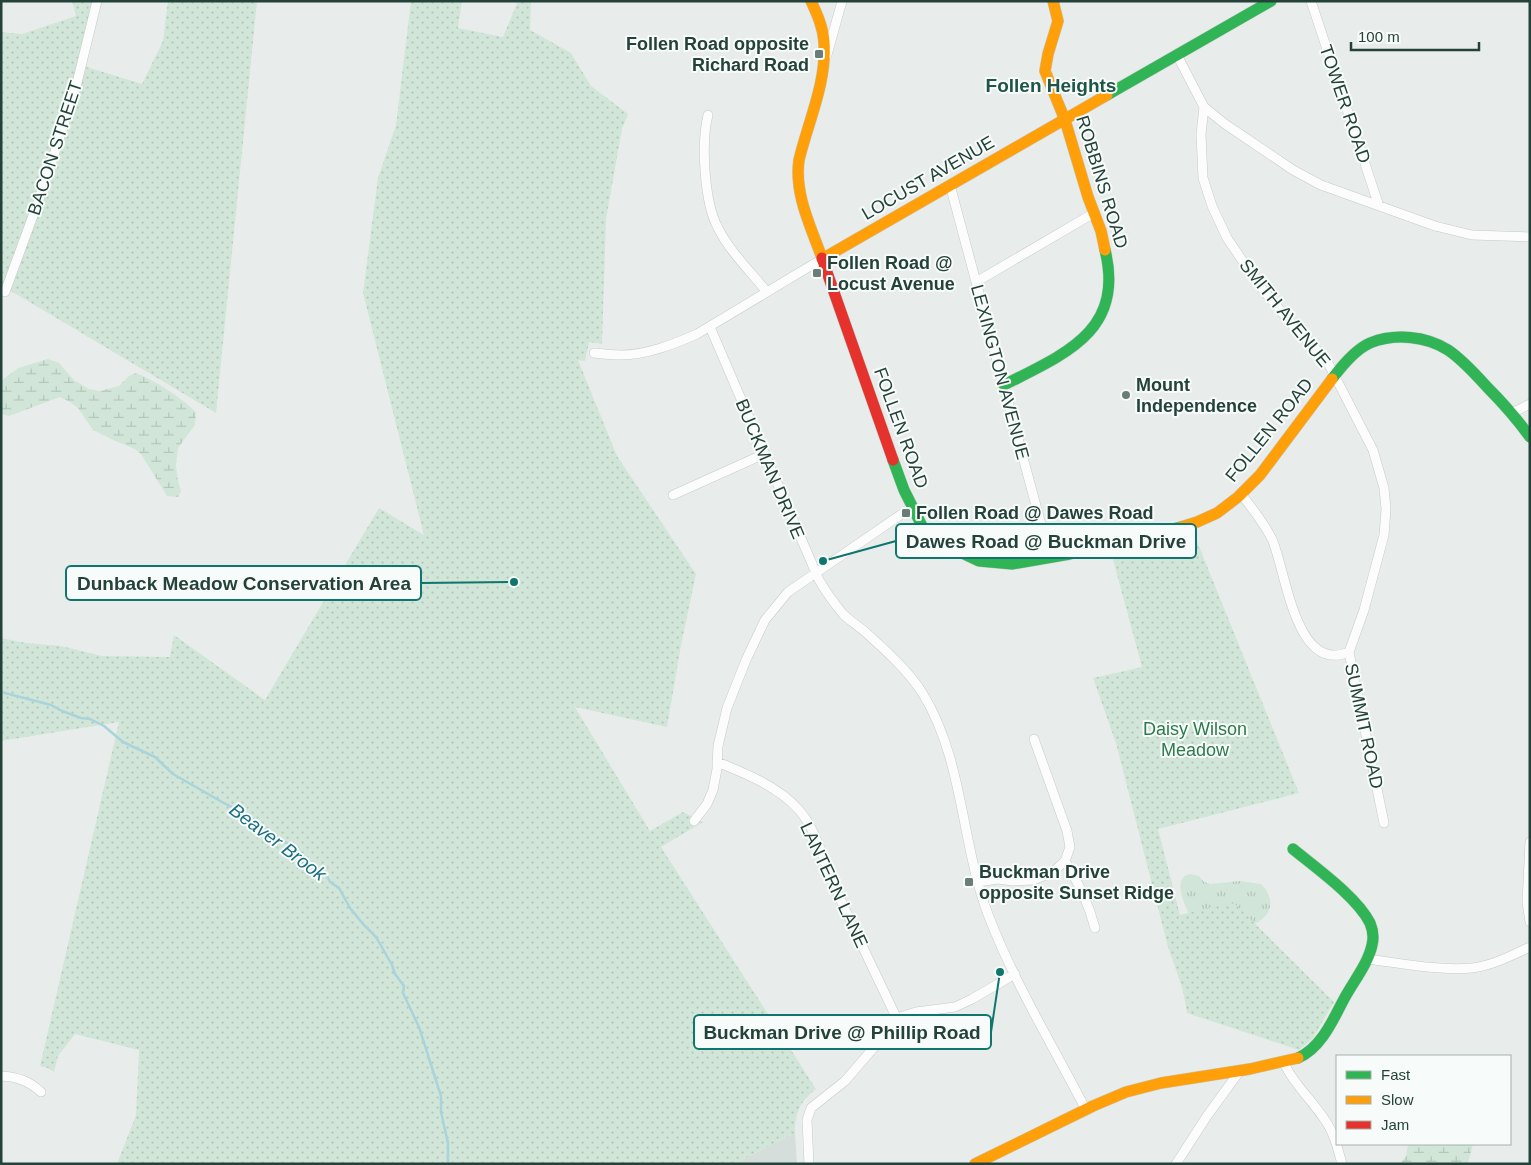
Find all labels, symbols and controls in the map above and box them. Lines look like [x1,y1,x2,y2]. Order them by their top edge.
scale bar [1351,20,1478,52]
text: 100 m [1358,28,1400,45]
place label: Follen Road opposite Richard Road [626,34,809,75]
street label: TOWER ROAD [1315,42,1375,166]
marker: Follen Road opposite Richard Road [813,48,825,60]
district label: Follen Heights [986,75,1116,96]
street label: BACON STREET [24,78,86,218]
street label: ROBBINS ROAD [1072,113,1132,251]
street label: LOCUST AVENUE [858,132,998,224]
place label: Follen Road @ Locust Avenue [827,253,955,294]
street label: SMITH AVENUE [1235,255,1335,371]
marker: Follen Road @ Locust Avenue [811,267,823,279]
street label: LEXINGTON AVENUE [967,282,1033,462]
street label: FOLLEN ROAD [870,365,932,491]
street label: FOLLEN ROAD [1221,374,1317,486]
place label: Mount Independence [1136,375,1257,416]
marker: Mount Independence [1120,389,1132,401]
street label: BUCKMAN DRIVE [731,396,809,542]
place label: Follen Road @ Dawes Road [916,503,1154,523]
marker: Follen Road @ Dawes Road [900,507,912,519]
callout: Dawes Road @ Buckman Drive [896,524,1196,558]
text: Dawes Road @ Buckman Drive [906,531,1186,552]
callout: Dunback Meadow Conservation Area [66,566,421,600]
text: Dunback Meadow Conservation Area [77,573,411,594]
street label: SUMMIT ROAD [1341,661,1387,791]
park label: Daisy Wilson Meadow [1143,719,1247,760]
water label: Beaver Brook [226,799,331,886]
street label: LANTERN LANE [796,819,872,951]
place label: Buckman Drive opposite Sunset Ridge [979,862,1174,903]
marker: Buckman Drive opposite Sunset Ridge [963,876,975,888]
callout: Buckman Drive @ Phillip Road [694,1015,991,1049]
text: Buckman Drive @ Phillip Road [703,1022,981,1043]
legend [1336,1055,1511,1145]
text: Fast [1381,1066,1411,1083]
text: Slow [1381,1091,1414,1108]
text: Jam [1381,1116,1409,1133]

